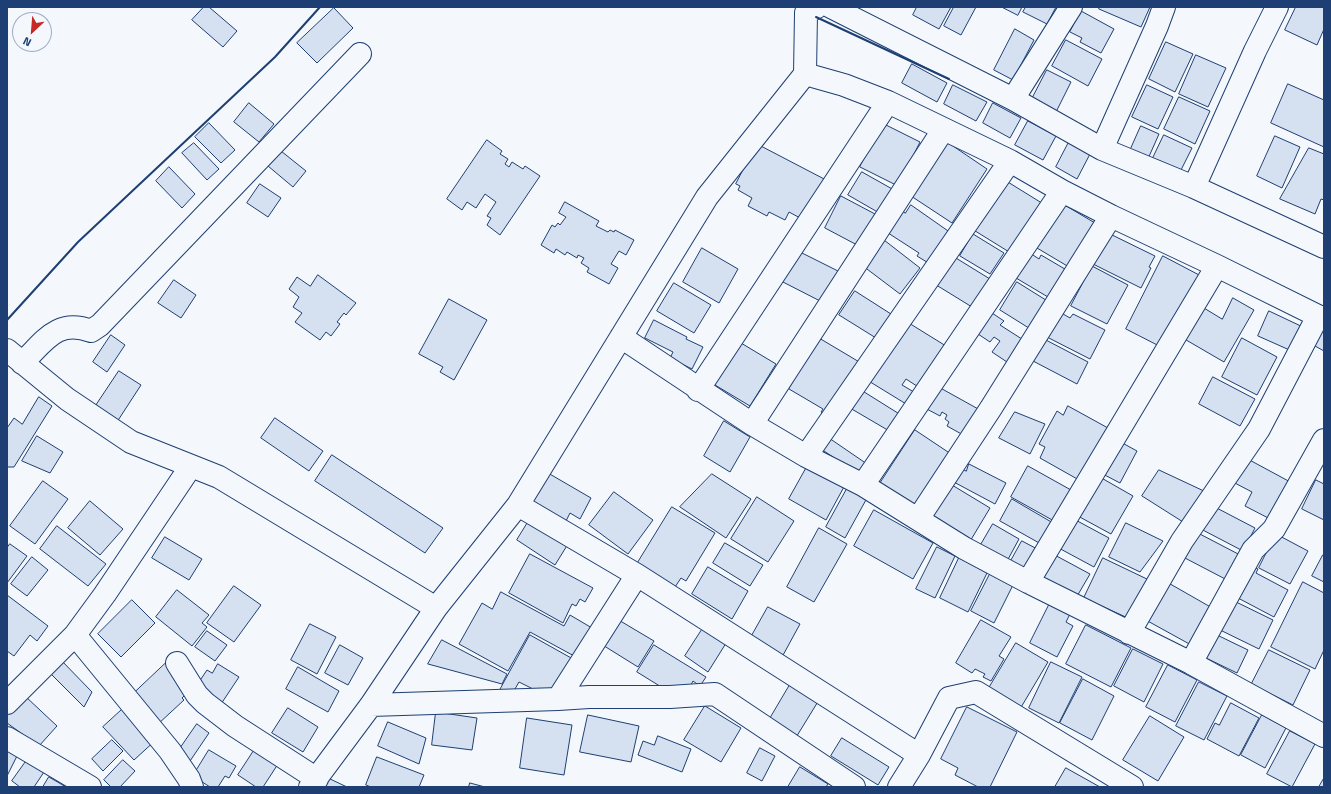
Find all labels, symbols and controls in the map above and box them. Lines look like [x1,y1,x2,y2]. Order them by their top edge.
north arrow [12,12,52,52]
text: N [20,33,34,51]

